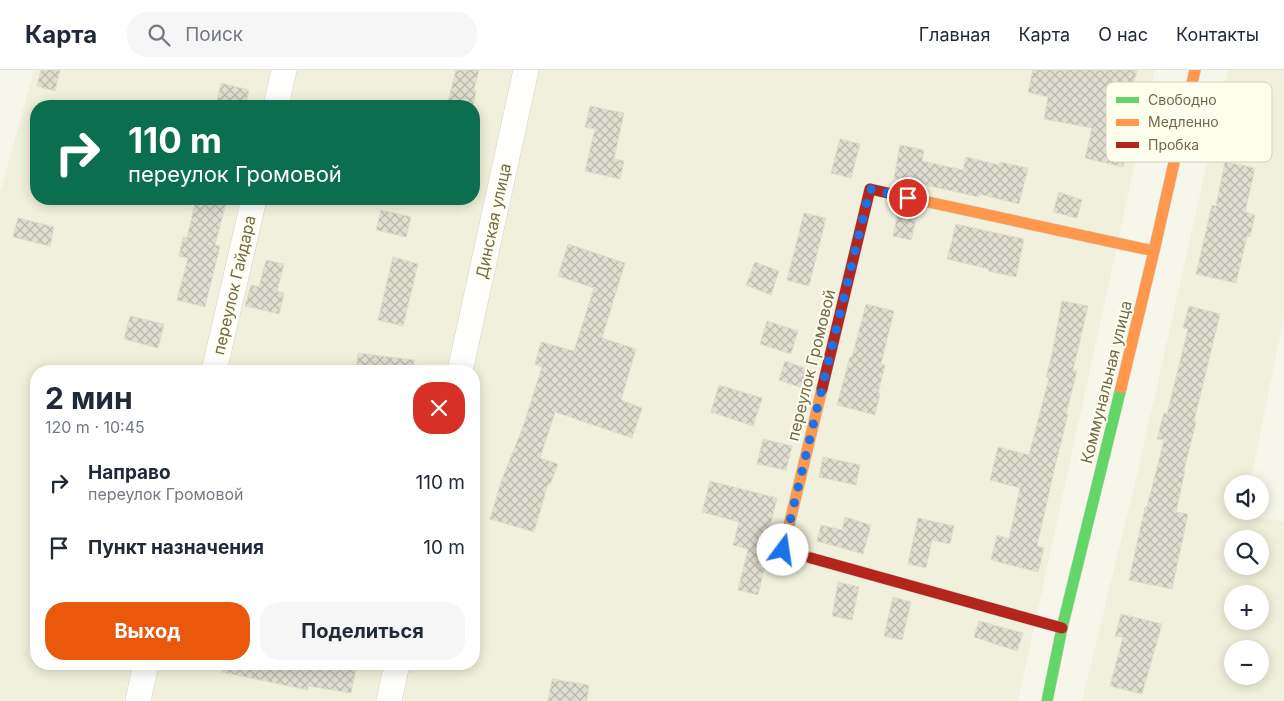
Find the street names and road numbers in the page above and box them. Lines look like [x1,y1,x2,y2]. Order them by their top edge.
street label: Динская улица [471,161,515,281]
street label: переулок Гайдара [208,213,260,357]
street label: переулок Громовой [782,287,840,443]
street label: Коммунальная улица [1076,298,1136,466]

